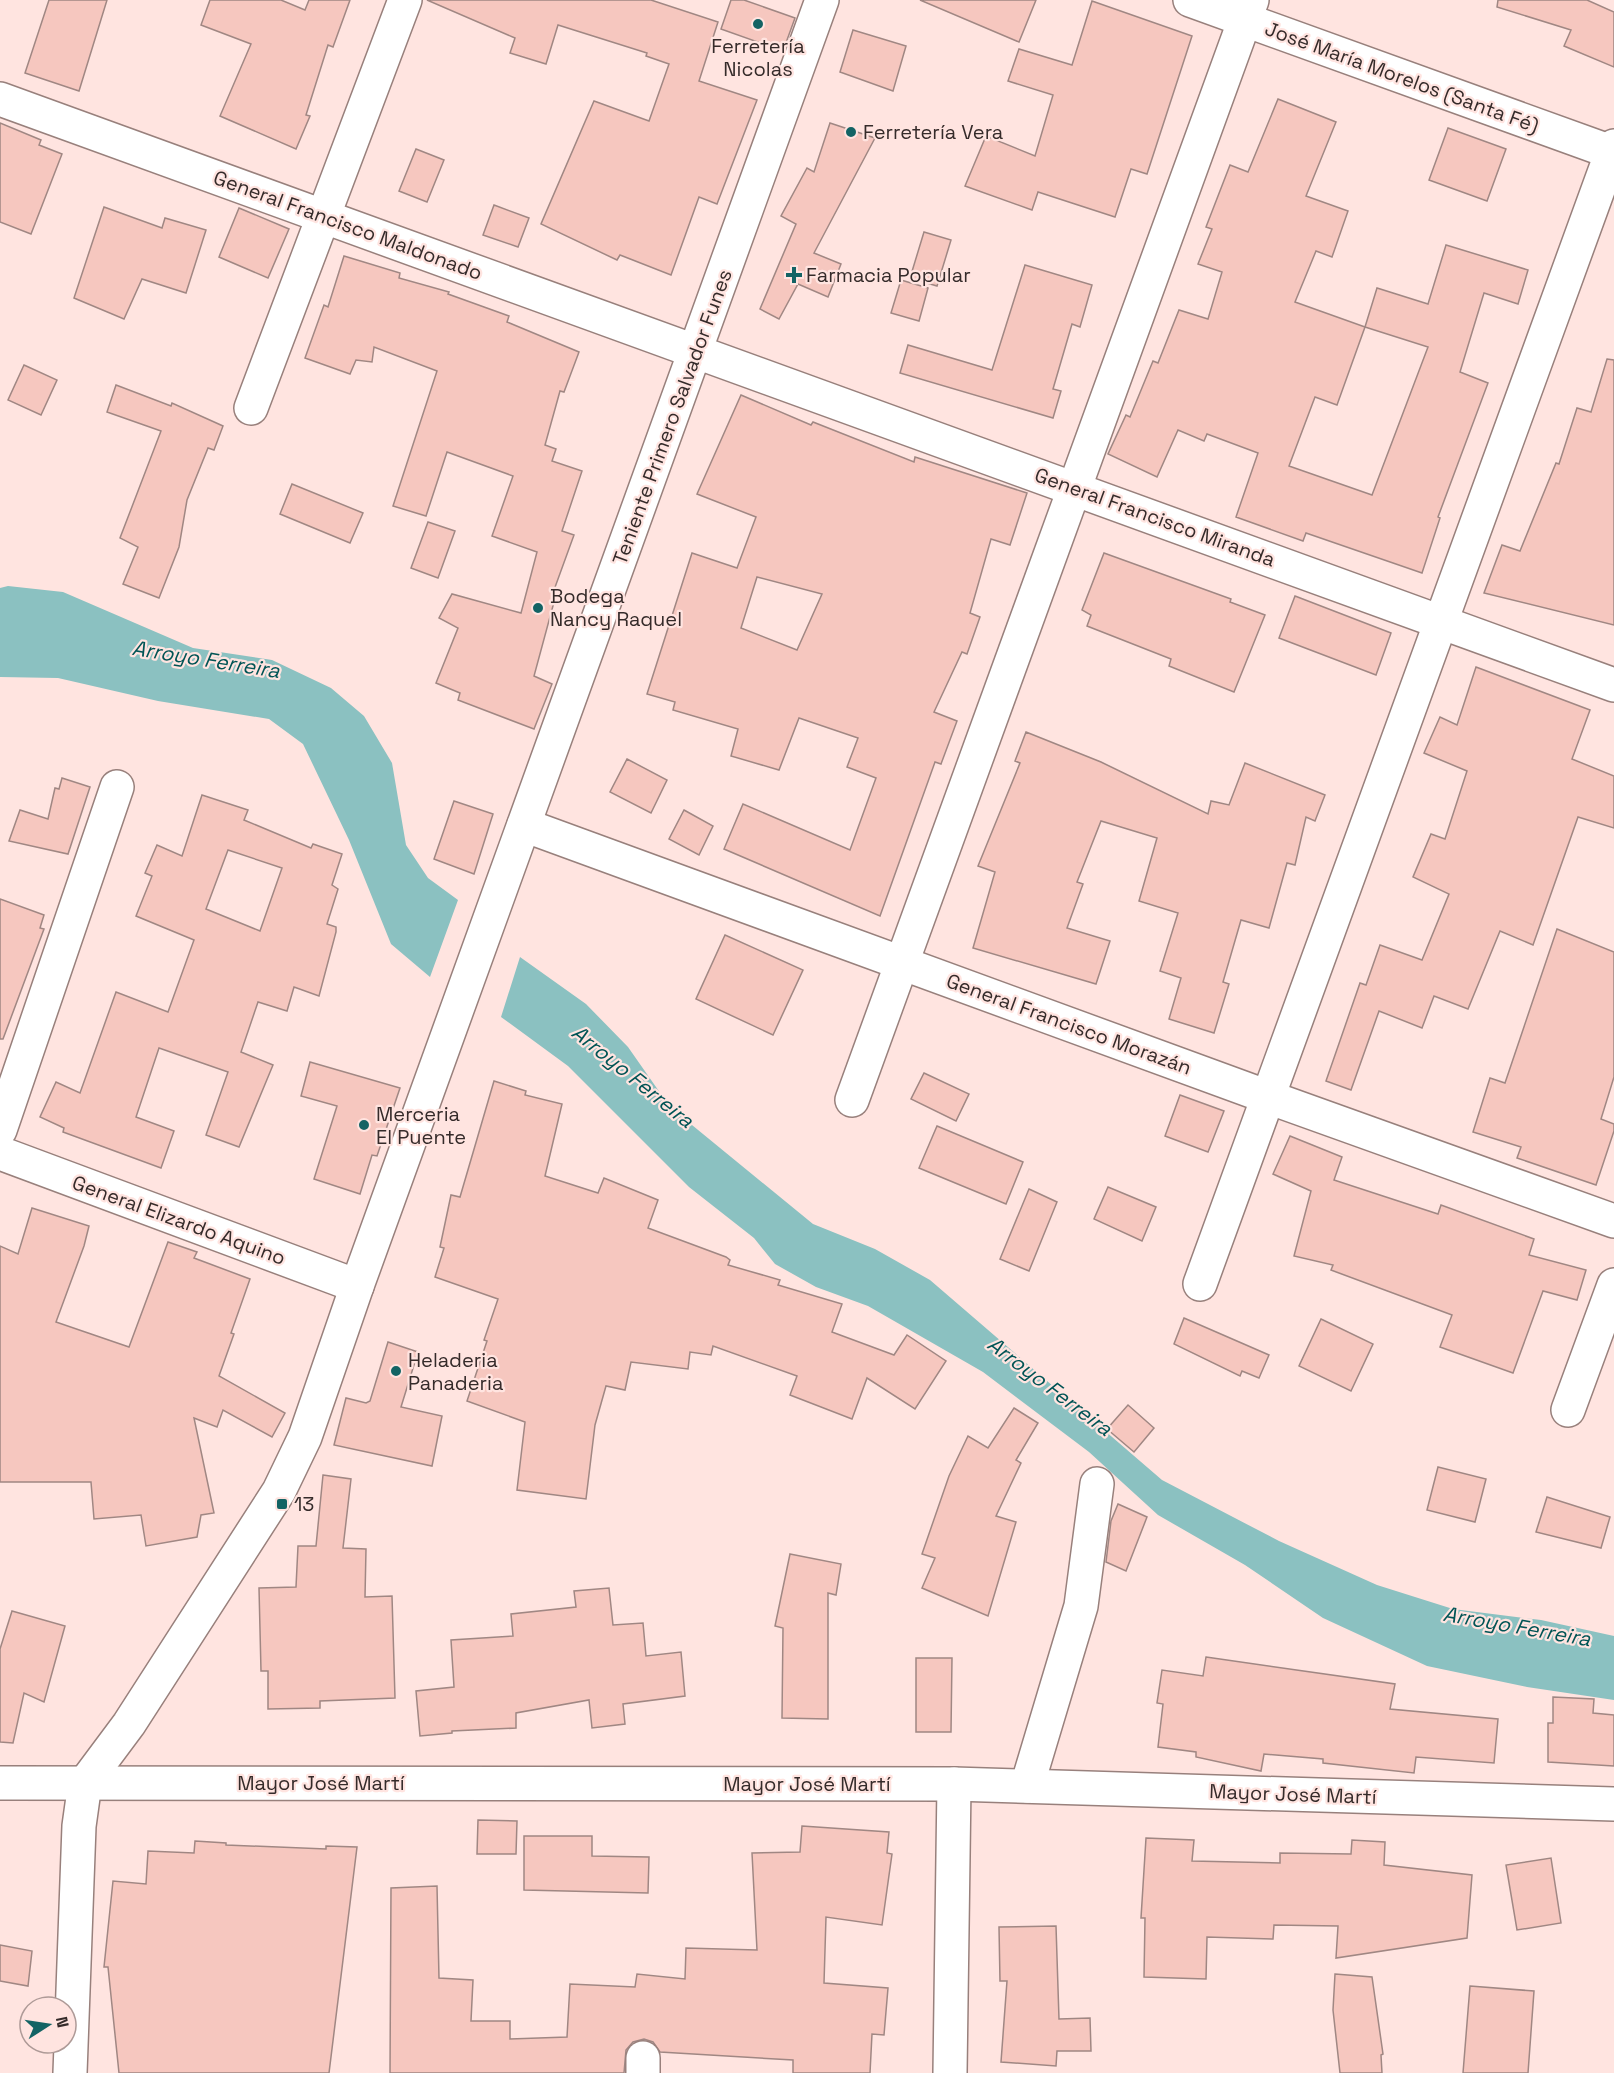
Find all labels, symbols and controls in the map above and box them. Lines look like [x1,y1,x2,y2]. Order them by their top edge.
street label: José María Morelos (Santa Fé) [1262,15,1542,139]
marker: Ferretería Nicolas [751,17,765,31]
place label: Ferretería Nicolas [711,33,805,82]
place label: Ferretería Vera [863,119,1003,145]
marker: Ferretería Vera [844,125,858,139]
street label: General Francisco Maldonado [210,164,486,286]
place label: Farmacia Popular [806,262,971,288]
street label: Teniente Primero Salvador Funes [606,266,738,568]
marker: Farmacia Popular [787,268,801,282]
street label: General Francisco Miranda [1031,461,1279,573]
place label: Bodega Nancy Raquel [550,583,682,632]
marker: Bodega Nancy Raquel [531,601,545,615]
water label: Arroyo Ferreira [130,634,283,684]
street label: General Francisco Morazán [943,967,1195,1081]
water label: Arroyo Ferreira [567,1019,700,1134]
place label: Merceria El Puente [376,1101,466,1150]
marker: Merceria El Puente [357,1118,371,1132]
street label: General Elizardo Aquino [69,1169,289,1271]
water label: Arroyo Ferreira [982,1330,1118,1442]
place label: Heladeria Panaderia [408,1347,503,1396]
marker: Heladeria Panaderia [389,1364,403,1378]
place label: 13 [294,1491,314,1517]
marker: 13 [275,1497,289,1511]
water label: Arroyo Ferreira [1441,1600,1594,1652]
street label: Mayor José Martí [237,1770,405,1796]
street label: Mayor José Martí [723,1771,891,1797]
street label: Mayor José Martí [1209,1778,1377,1810]
north arrow [18,1995,78,2055]
text: N [51,2015,74,2029]

